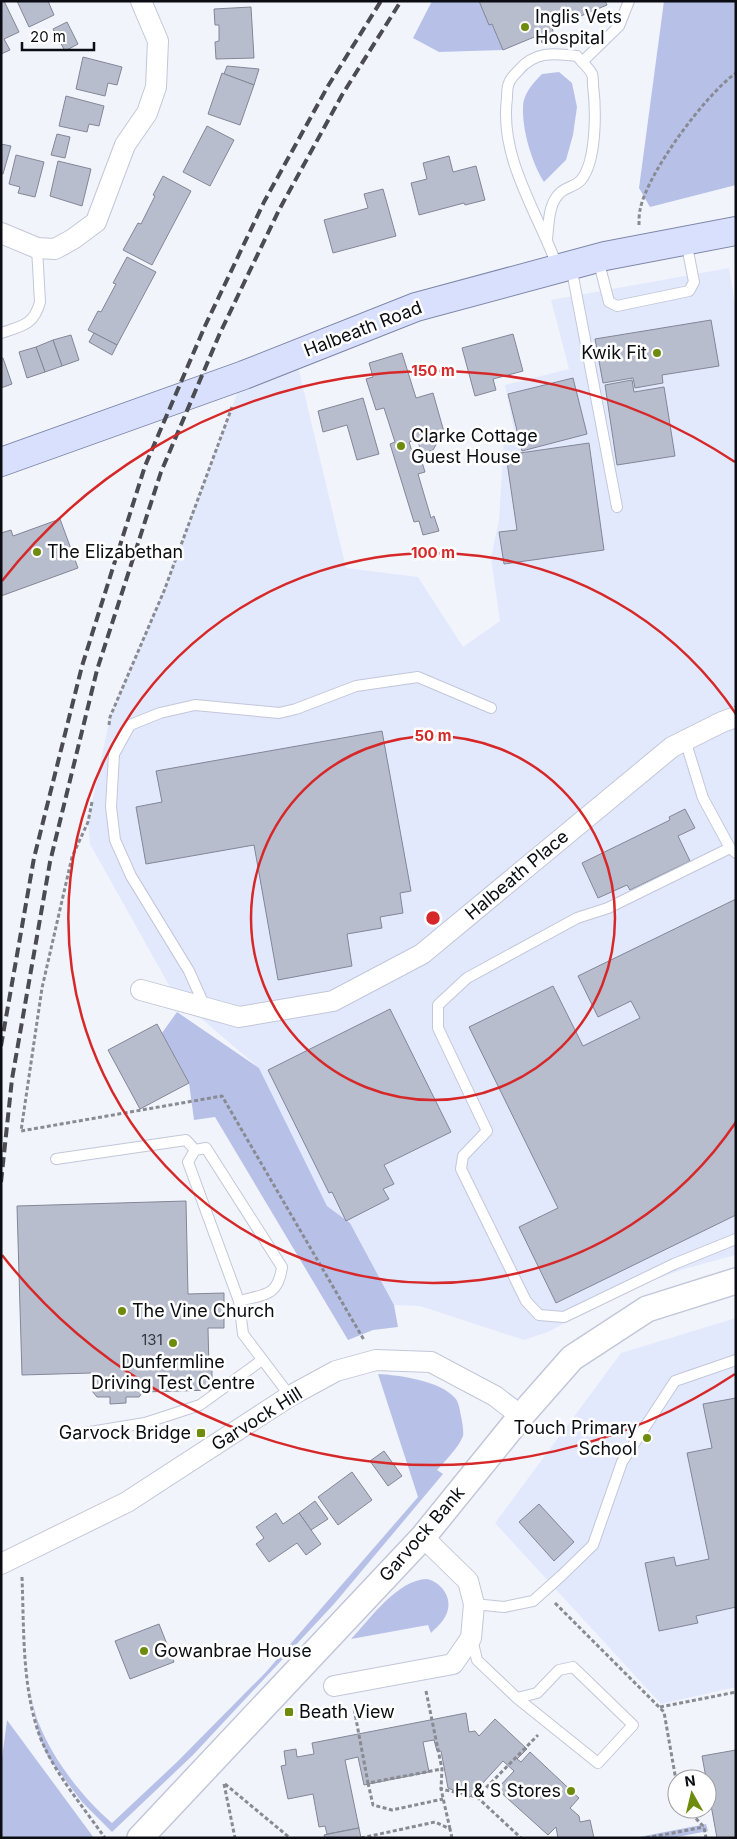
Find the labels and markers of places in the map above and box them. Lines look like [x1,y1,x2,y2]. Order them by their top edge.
place label: Inglis Vets Hospital [535,6,622,48]
marker: Inglis Vets Hospital [519,21,531,33]
place label: Kwik Fit [581,342,647,363]
marker: Kwik Fit [651,347,663,359]
place label: Clarke Cottage Guest House [411,425,538,467]
marker: Clarke Cottage Guest House [395,440,407,452]
place label: The Elizabethan [47,541,183,562]
marker: The Elizabethan [31,546,43,558]
centre of rings [424,909,442,927]
place label: The Vine Church [132,1300,275,1321]
marker: The Vine Church [116,1305,128,1317]
marker: Dunfermline Driving Test Centre [167,1337,179,1349]
place label: Dunfermline Driving Test Centre [91,1351,255,1393]
place label: Touch Primary School [513,1417,637,1459]
place label: Garvock Bridge [59,1422,191,1443]
marker: Garvock Bridge [195,1427,207,1439]
marker: Touch Primary School [641,1432,653,1444]
place label: Gowanbrae House [154,1640,312,1661]
marker: Gowanbrae House [138,1645,150,1657]
place label: Beath View [299,1701,395,1722]
marker: Beath View [283,1706,295,1718]
place label: H & S Stores [455,1780,561,1801]
marker: H & S Stores [565,1785,577,1797]

